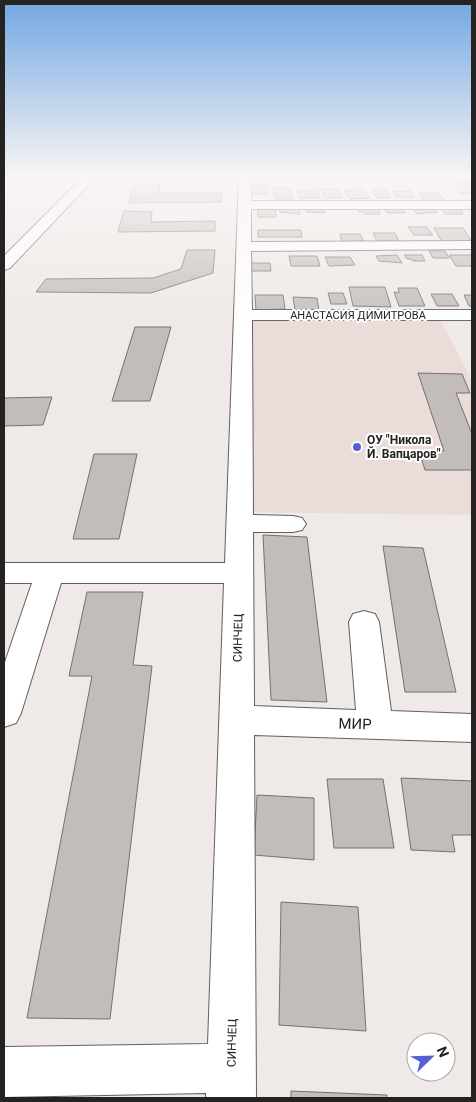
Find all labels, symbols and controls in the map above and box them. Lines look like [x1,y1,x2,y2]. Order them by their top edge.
street label: АНАСТАСИЯ ДИМИТРОВА [290,309,427,322]
place label: ОУ "Никола Й. Вапцаров" [367,433,441,461]
marker: ОУ "Никола Й. Вапцаров" [351,441,363,453]
street label: СИНЧЕЦ [231,613,245,662]
street label: МИР [338,714,372,734]
street label: СИНЧЕЦ [225,1018,239,1067]
north arrow [406,1032,456,1082]
text: N [434,1044,452,1060]

